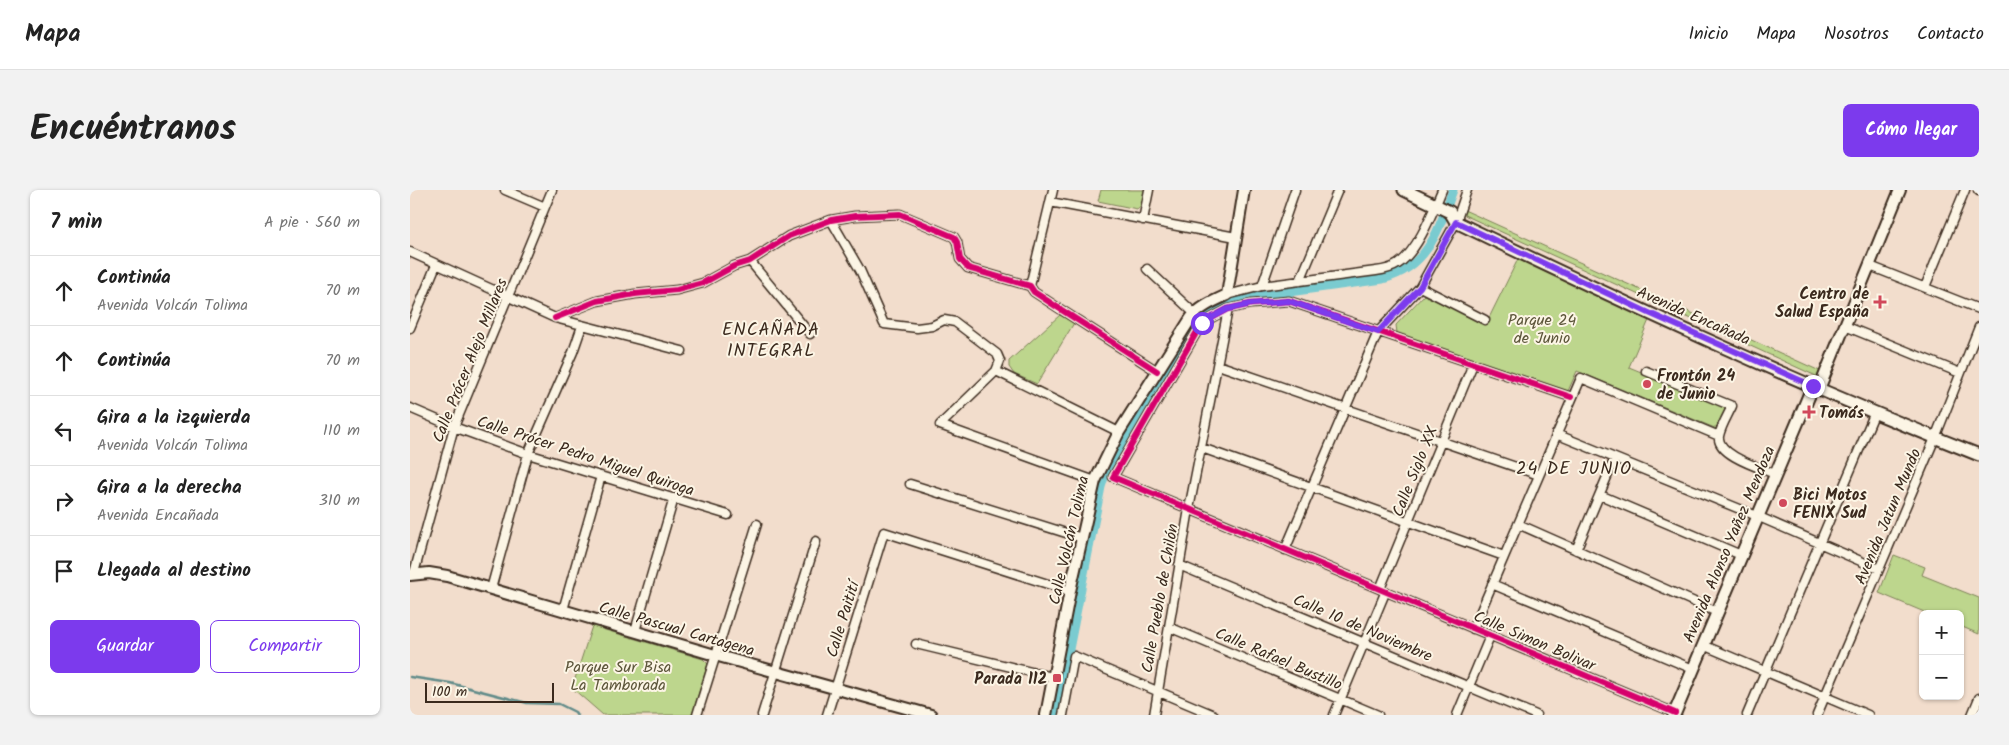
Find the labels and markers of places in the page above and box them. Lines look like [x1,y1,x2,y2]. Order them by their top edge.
place label: Centro de Salud España [1775,282,1869,325]
marker: Centro de Salud España [1873,295,1887,309]
place label: Frontón 24 de Junio [1657,364,1735,407]
marker: Frontón 24 de Junio [1641,378,1653,390]
place label: Tomás [1819,401,1864,426]
marker: Tomás [1803,406,1815,418]
place label: Bici Motos FENIX Sud [1793,483,1867,526]
marker: Bici Motos FENIX Sud [1777,497,1789,509]
place label: Parada 112 [974,667,1047,692]
marker: Parada 112 [1051,672,1063,684]

